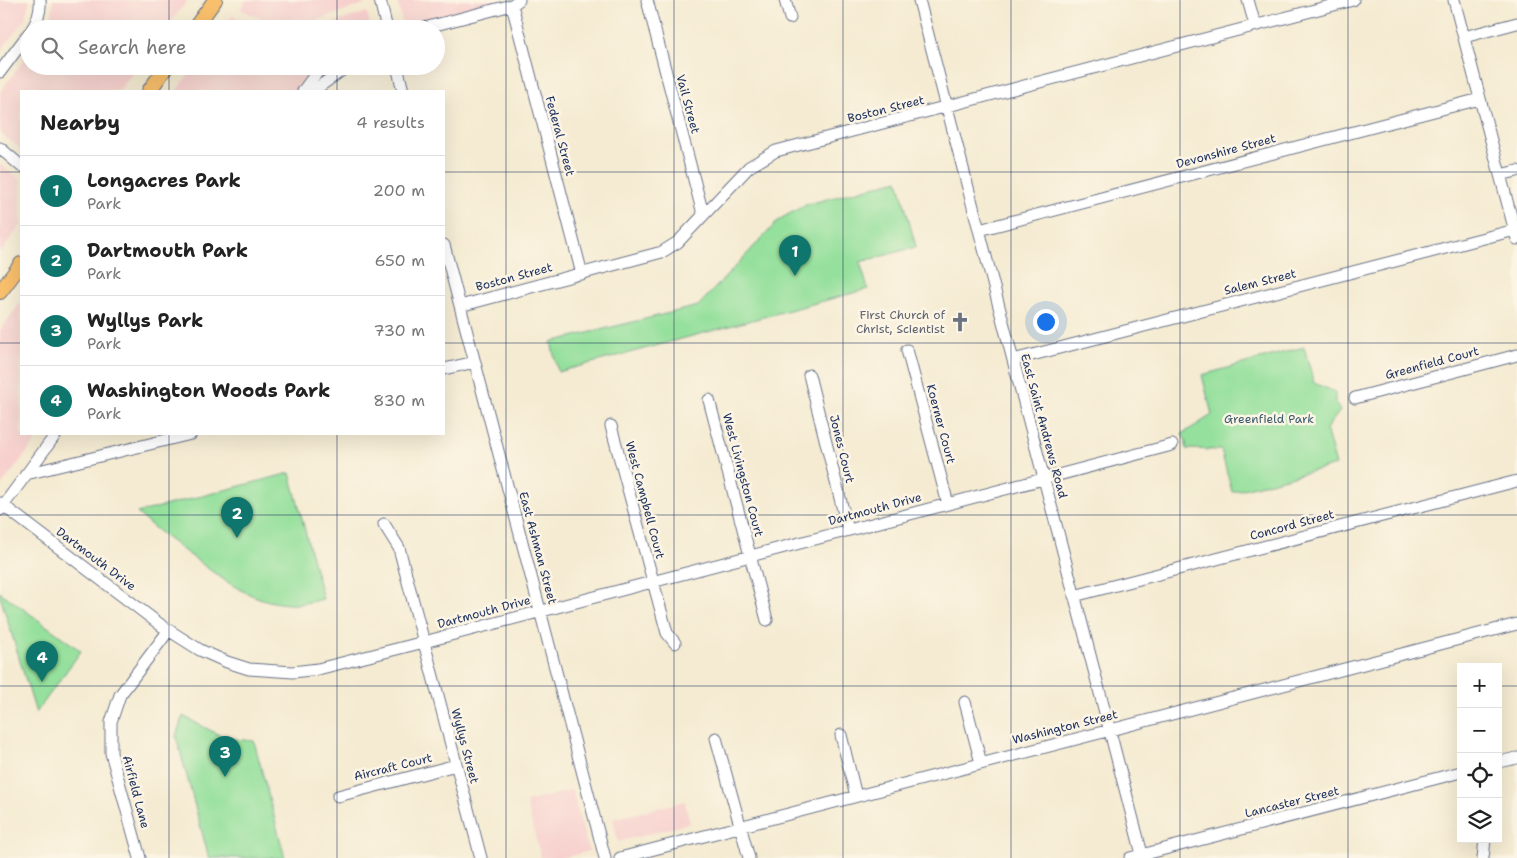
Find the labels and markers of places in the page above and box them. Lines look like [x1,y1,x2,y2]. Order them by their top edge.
pin: 1 [779,235,811,276]
place label: First Church of Christ, Scientist [856,307,946,337]
church icon: First Church of Christ, Scientist [949,311,971,333]
pin: 2 [221,497,253,538]
pin: 4 [26,641,58,682]
pin: 3 [209,736,241,777]

